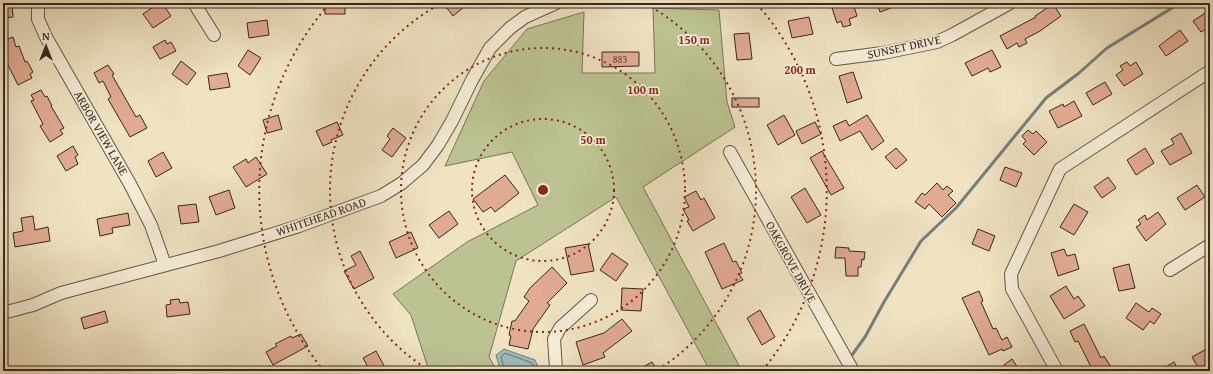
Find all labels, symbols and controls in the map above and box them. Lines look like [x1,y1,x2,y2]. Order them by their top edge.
north arrow [26,26,66,66]
text: N [42,28,50,44]
street label: SUNSET DRIVE [866,30,942,63]
text: 150 m [678,31,711,48]
house number: 883 [613,52,627,67]
text: 200 m [784,61,817,78]
text: 100 m [627,81,660,98]
street label: ARBOR VIEW LANE [70,87,133,178]
text: 50 m [580,131,606,148]
centre of rings [536,183,550,197]
street label: WHITEHEAD ROAD [273,193,368,240]
street label: OAKGROVE DRIVE [762,218,821,306]

